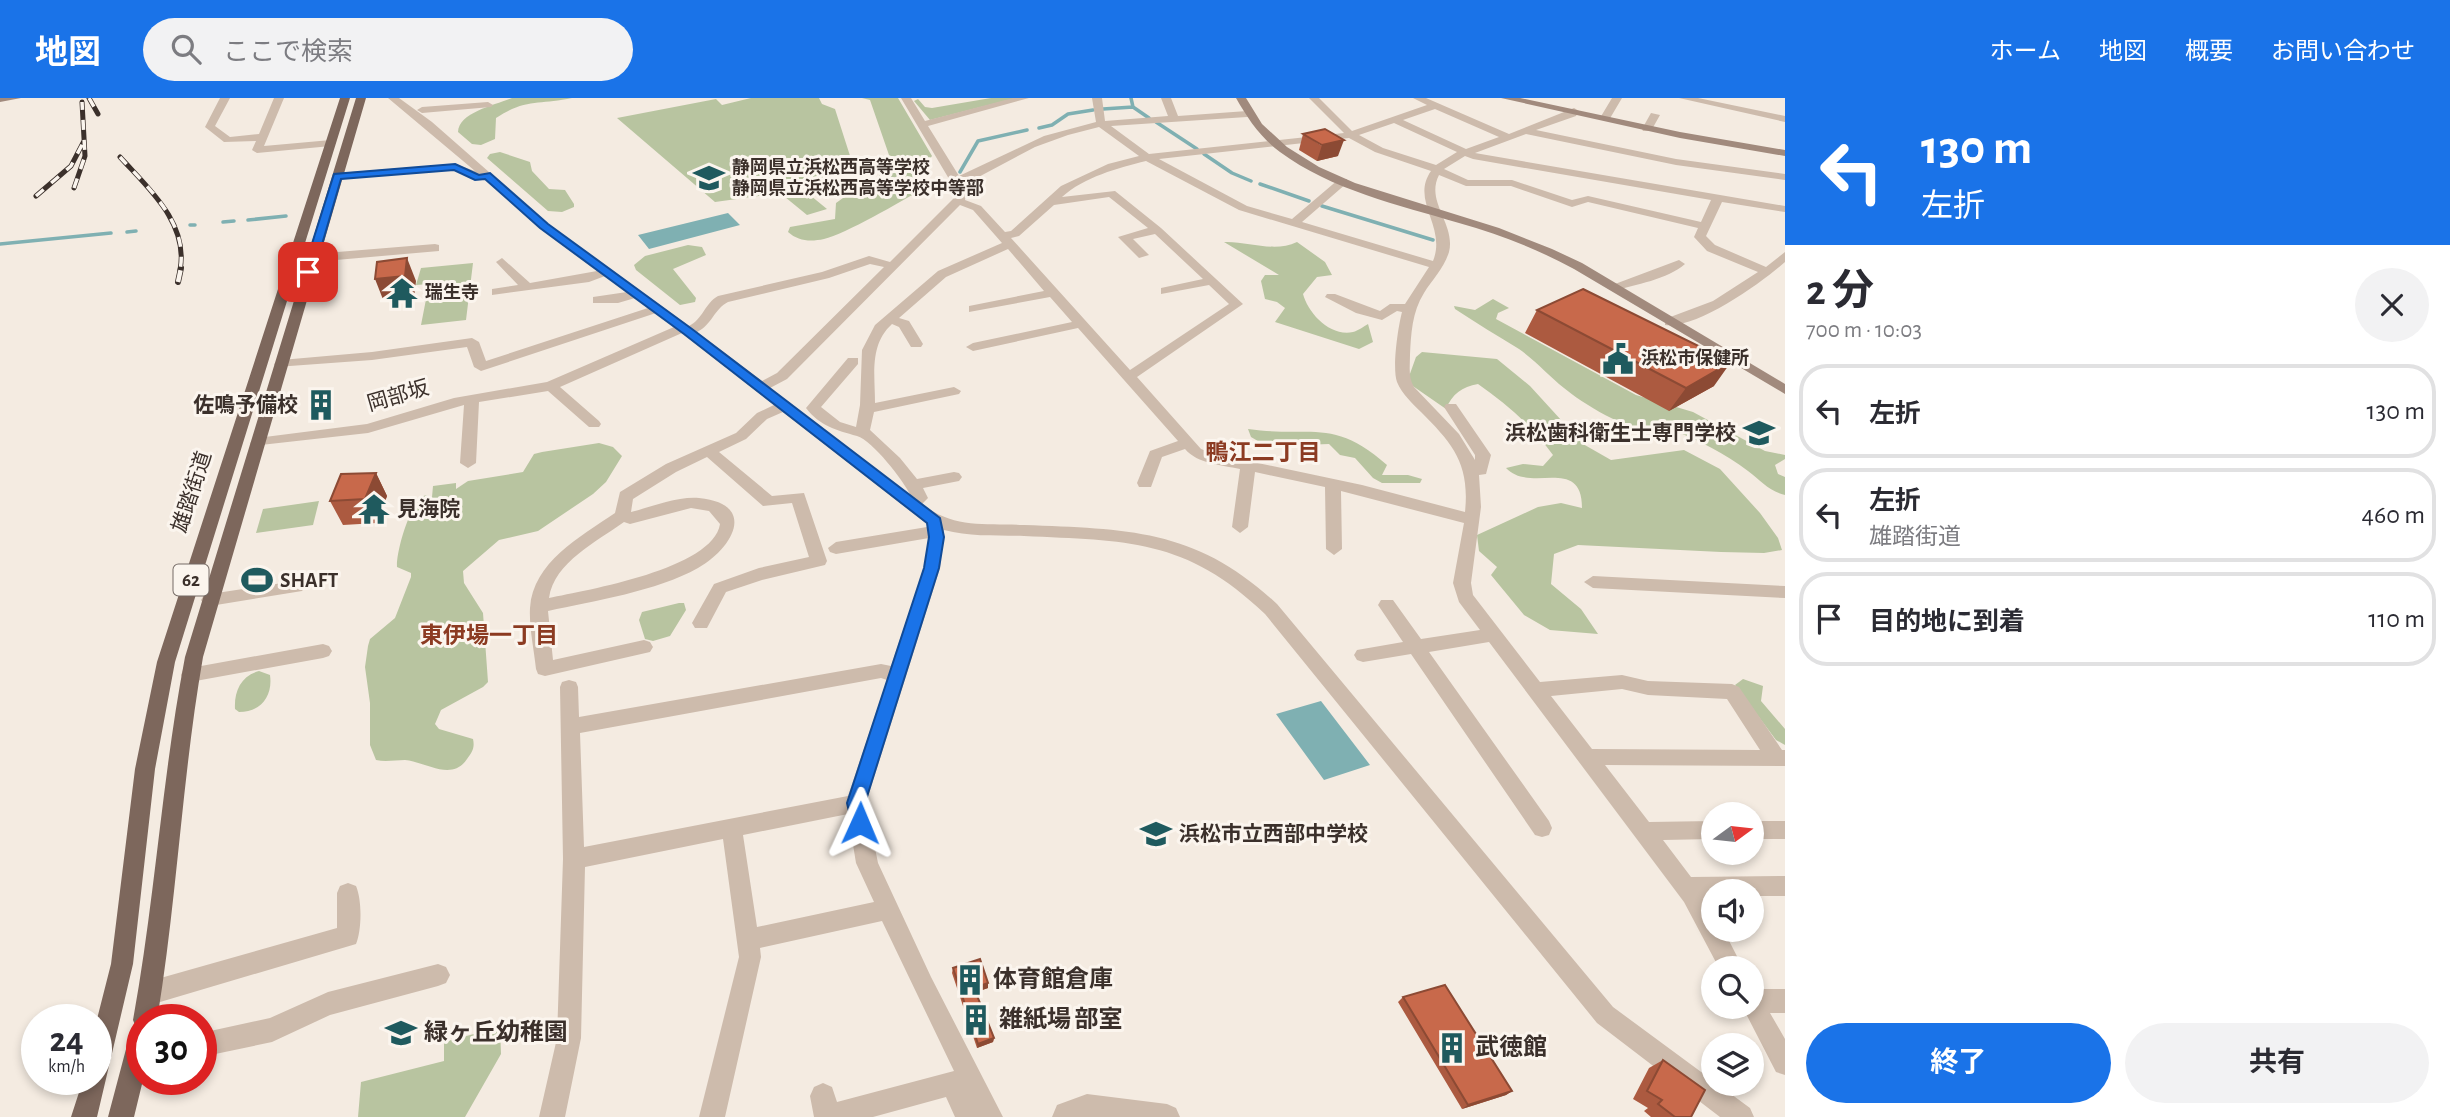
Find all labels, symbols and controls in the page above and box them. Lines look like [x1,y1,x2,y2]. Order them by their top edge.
search box [143,18,633,81]
icon: search [167,30,205,68]
text: 地図 [35,37,101,70]
text: ここで検索 [223,39,353,65]
text: ホーム [1990,40,2061,64]
text: 地図 [2099,40,2147,64]
text: 概要 [2185,40,2233,64]
text: お問い合わせ [2271,40,2415,64]
text: 130 m [1921,124,2032,173]
icon: left [1806,126,1897,217]
place label: 静岡県立浜松西高等学校 静岡県立浜松西高等学校中等部 [732,157,984,198]
school or university icon: 静岡県立浜松西高等学校 静岡県立浜松西高等学校中等部 [692,161,726,195]
text: 左折 [1921,190,1985,222]
pin [278,242,338,302]
icon: arrive [289,253,327,291]
button: close [2355,268,2429,342]
text: 2 分 [1806,270,1874,312]
temple icon: 瑞生寺 [385,276,419,310]
place label: 瑞生寺 [425,283,479,302]
text: 700 m · 10:03 [1806,319,1922,342]
public building icon: 浜松市保健所 [1601,342,1635,376]
place label: 浜松市保健所 [1641,348,1749,368]
street label: 岡部坂 [365,376,431,415]
building icon: 佐鳴予備校 [304,388,338,422]
icon: left [1810,392,1848,430]
place label: 佐鳴予備校 [193,394,298,416]
text: 130 m [2367,398,2425,424]
text: 左折 [1869,401,1921,427]
school or university icon: 浜松歯科衛生士専門学校 [1742,416,1776,450]
place label: 浜松歯科衛生士専門学校 [1505,421,1736,444]
district label: 鴨江二丁目 [1206,440,1321,465]
street label: 雄踏街道 [168,449,215,535]
text: 左折 [1869,488,1921,514]
temple icon: 見海院 [357,492,391,526]
icon: left [1810,496,1848,534]
place label: 見海院 [397,498,460,520]
text: 460 m [2361,502,2425,528]
text: 雄踏街道 [1869,526,1961,549]
sports icon: SHAFT [240,563,274,597]
road number: 62 [174,565,208,596]
place label: SHAFT [280,570,339,591]
icon: arrive [1810,600,1848,638]
text: 110 m [2368,606,2425,632]
text: 目的地に到着 [1869,609,2025,635]
district label: 東伊場一丁目 [420,623,558,648]
position arrow [823,786,897,860]
north arrow [1701,802,1764,864]
map controls [1701,802,1764,1096]
school or university icon: 浜松市立西部中学校 [1139,817,1173,851]
place label: 浜松市立西部中学校 [1179,823,1368,845]
button: sound [1701,879,1764,942]
button: search [1701,956,1764,1019]
building icon: 体育館倉庫 [953,963,987,997]
place label: 体育館倉庫 [993,966,1113,992]
building icon: 雑紙場 部室 [959,1003,993,1037]
speed limit sign: 30 [126,1004,217,1095]
place label: 雑紙場 部室 [999,1006,1123,1032]
school or university icon: 緑ヶ丘幼稚園 [384,1016,418,1050]
place label: 緑ヶ丘幼稚園 [424,1019,568,1045]
text: 24 [49,1023,84,1058]
button: 終了 [1806,1023,2111,1103]
button: 共有 [2125,1023,2429,1103]
building icon: 武徳館 [1435,1031,1469,1065]
button: layers [1701,1033,1764,1096]
place label: 武徳館 [1475,1034,1547,1060]
text: km/h [48,1058,85,1076]

